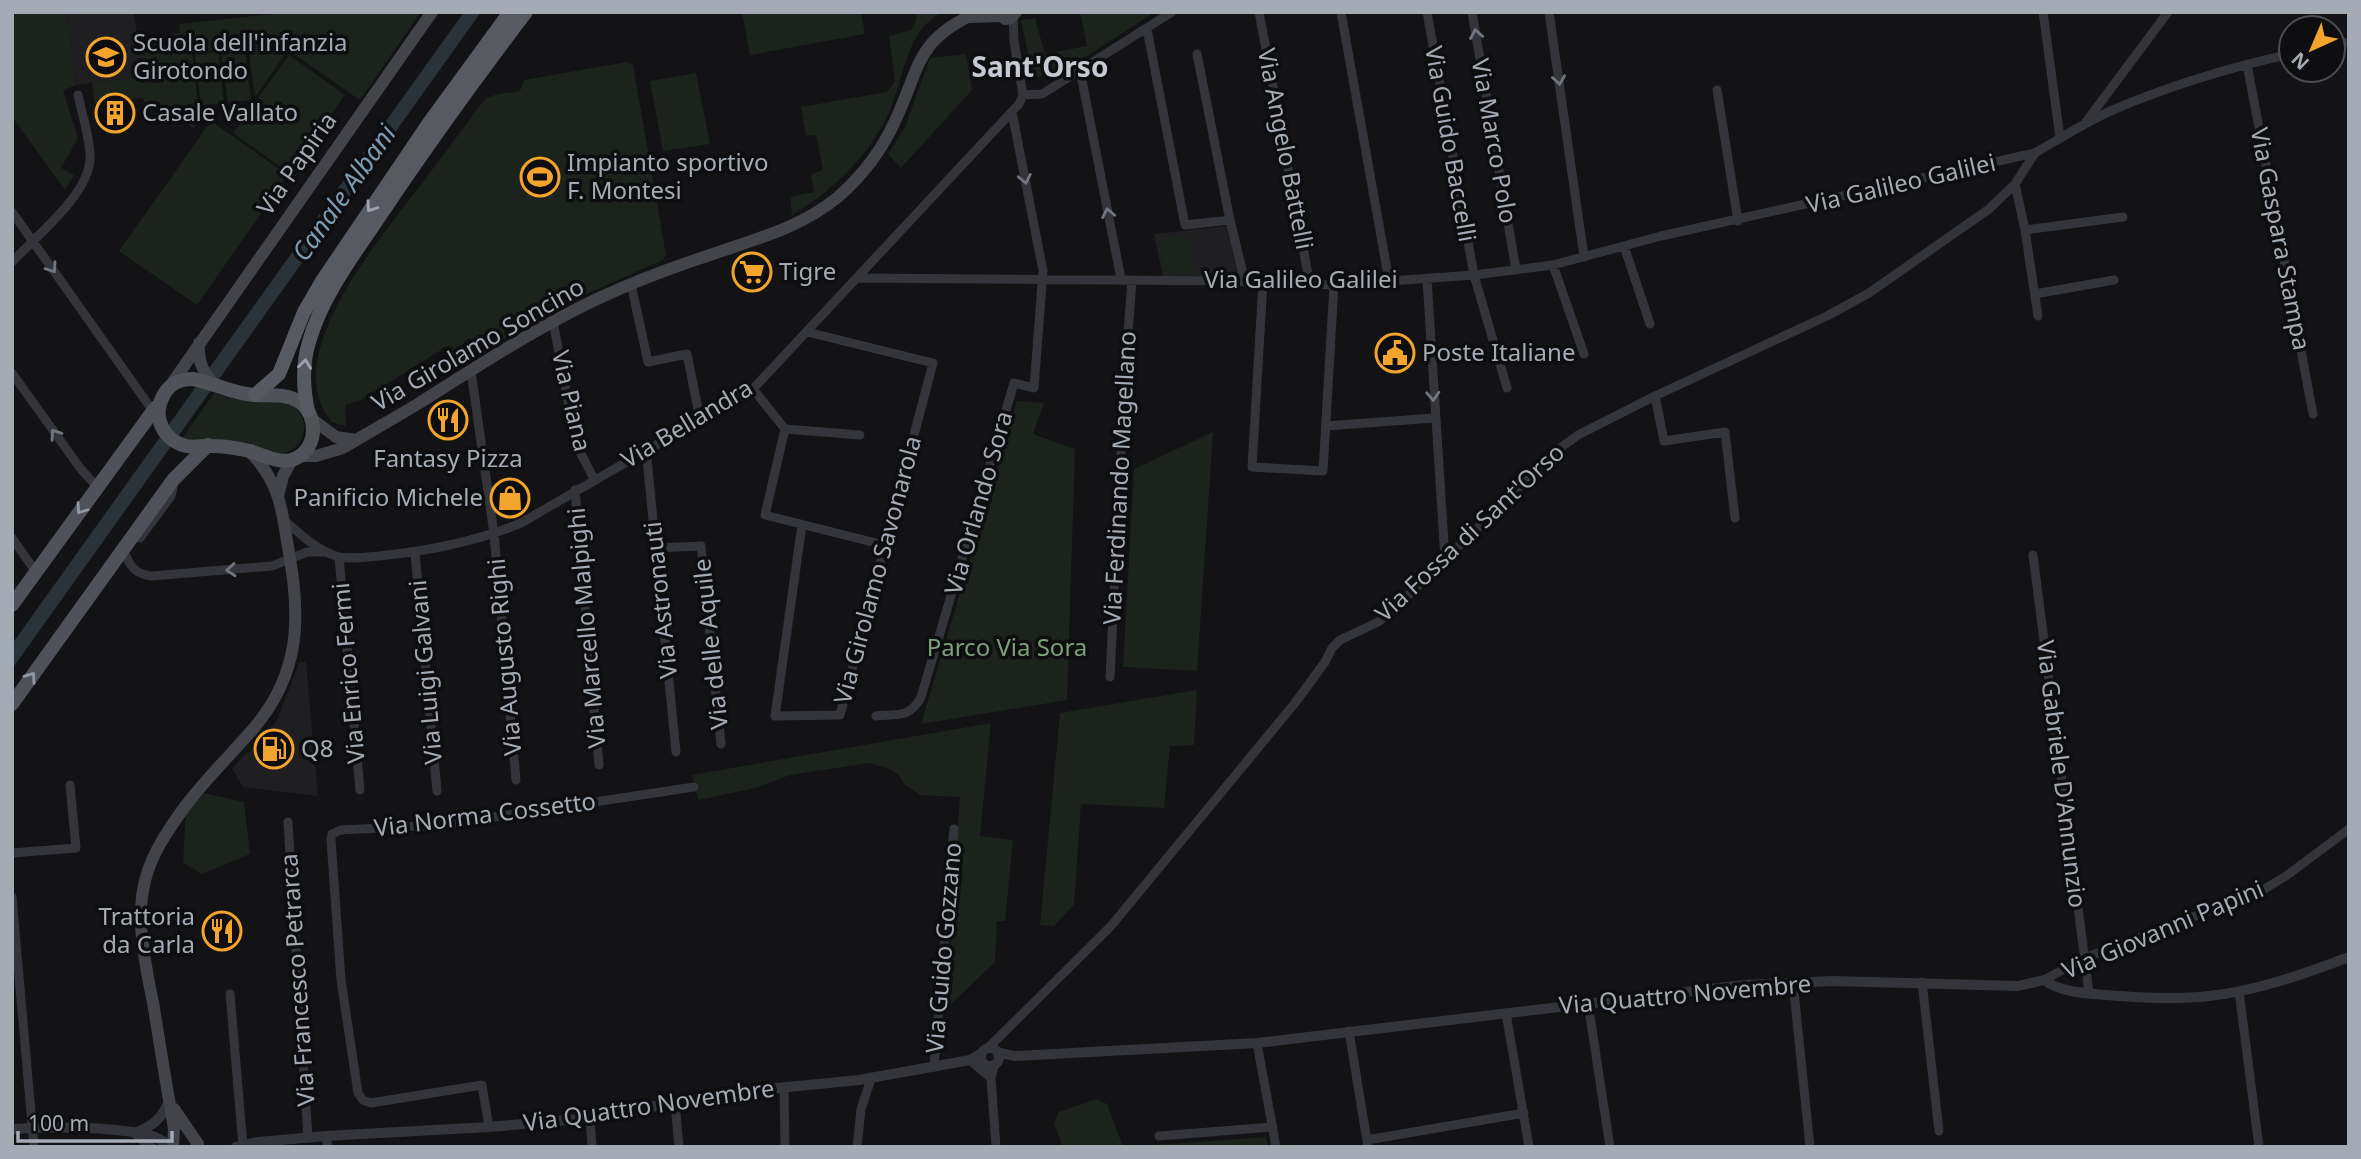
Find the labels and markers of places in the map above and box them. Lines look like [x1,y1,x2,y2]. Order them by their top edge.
place label: Scuola dell'infanzia Girotondo [133,25,348,86]
school or university icon: Scuola dell'infanzia Girotondo [85,36,127,78]
building icon: Casale Vallato [94,92,136,134]
place label: Casale Vallato [142,95,298,128]
place label: Impianto sportivo F. Montesi [567,145,769,206]
sports icon: Impianto sportivo F. Montesi [519,156,561,198]
supermarket icon: Tigre [731,251,773,293]
place label: Tigre [779,254,836,287]
public building icon: Poste Italiane [1374,332,1416,374]
place label: Poste Italiane [1422,335,1575,368]
restaurant icon: Fantasy Pizza [427,399,469,441]
place label: Fantasy Pizza [373,441,523,474]
shop icon: Panificio Michele [489,477,531,519]
place label: Panificio Michele [293,480,483,513]
fuel station icon: Q8 [253,728,295,770]
place label: Q8 [301,731,333,764]
place label: Trattoria da Carla [99,899,195,960]
restaurant icon: Trattoria da Carla [201,910,243,952]

